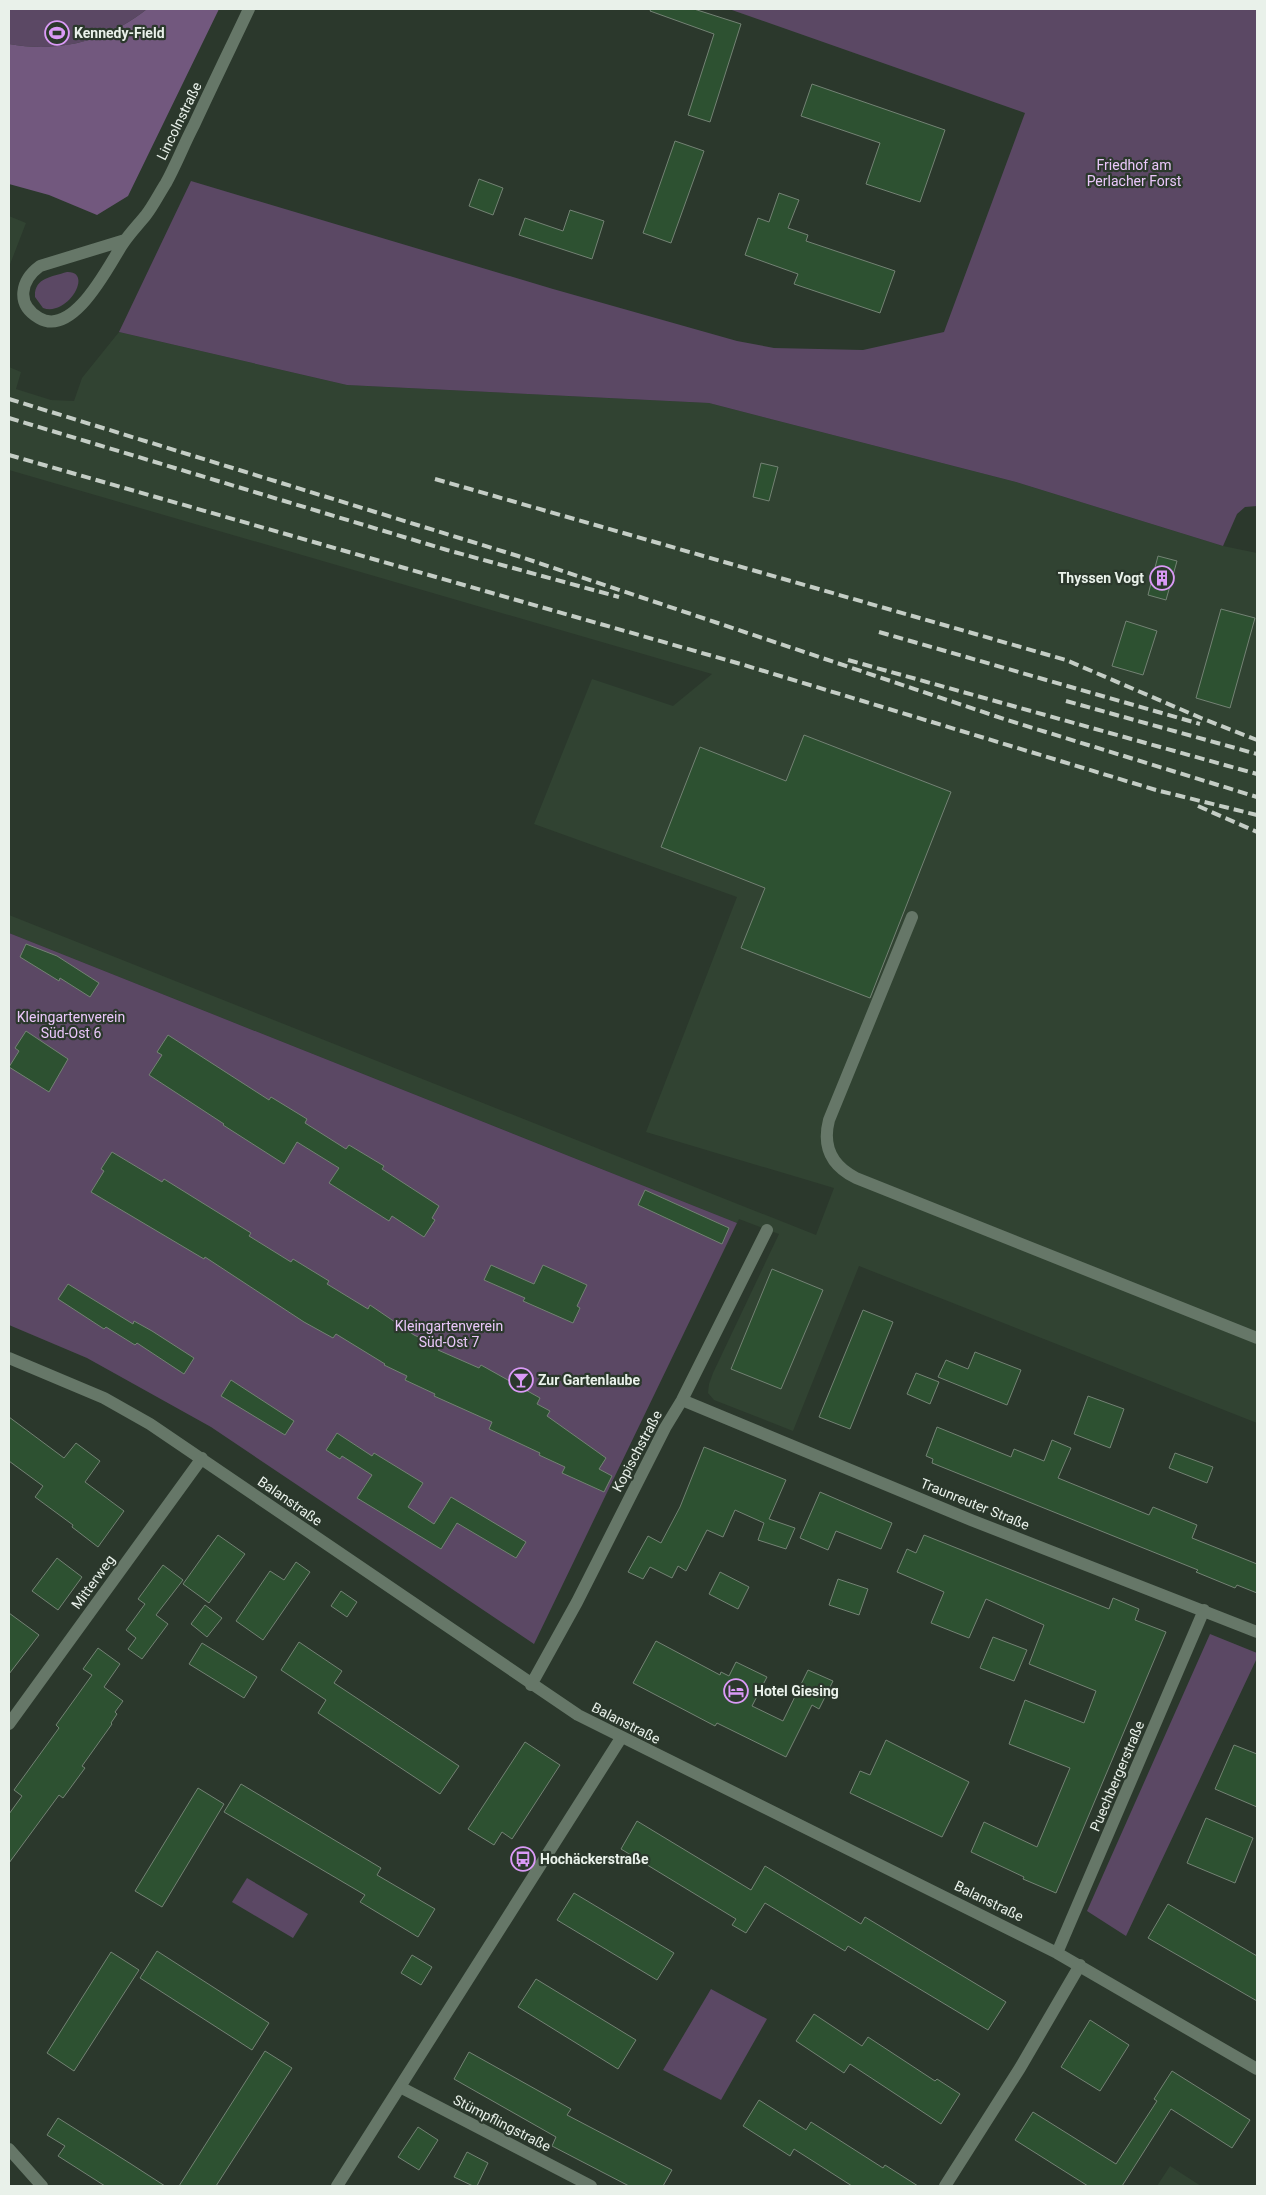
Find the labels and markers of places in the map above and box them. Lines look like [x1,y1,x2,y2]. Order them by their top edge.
sports icon: Kennedy-Field [44,20,70,46]
place label: Kennedy-Field [74,25,165,41]
building icon: Thyssen Vogt [1149,565,1175,591]
place label: Thyssen Vogt [1058,570,1144,586]
bar icon: Zur Gartenlaube [508,1367,534,1393]
place label: Zur Gartenlaube [538,1372,640,1388]
hotel icon: Hotel Giesing [723,1678,749,1704]
place label: Hotel Giesing [754,1683,839,1699]
bus stop icon: Hochäckerstraße [510,1846,536,1872]
place label: Hochäckerstraße [540,1851,649,1867]

